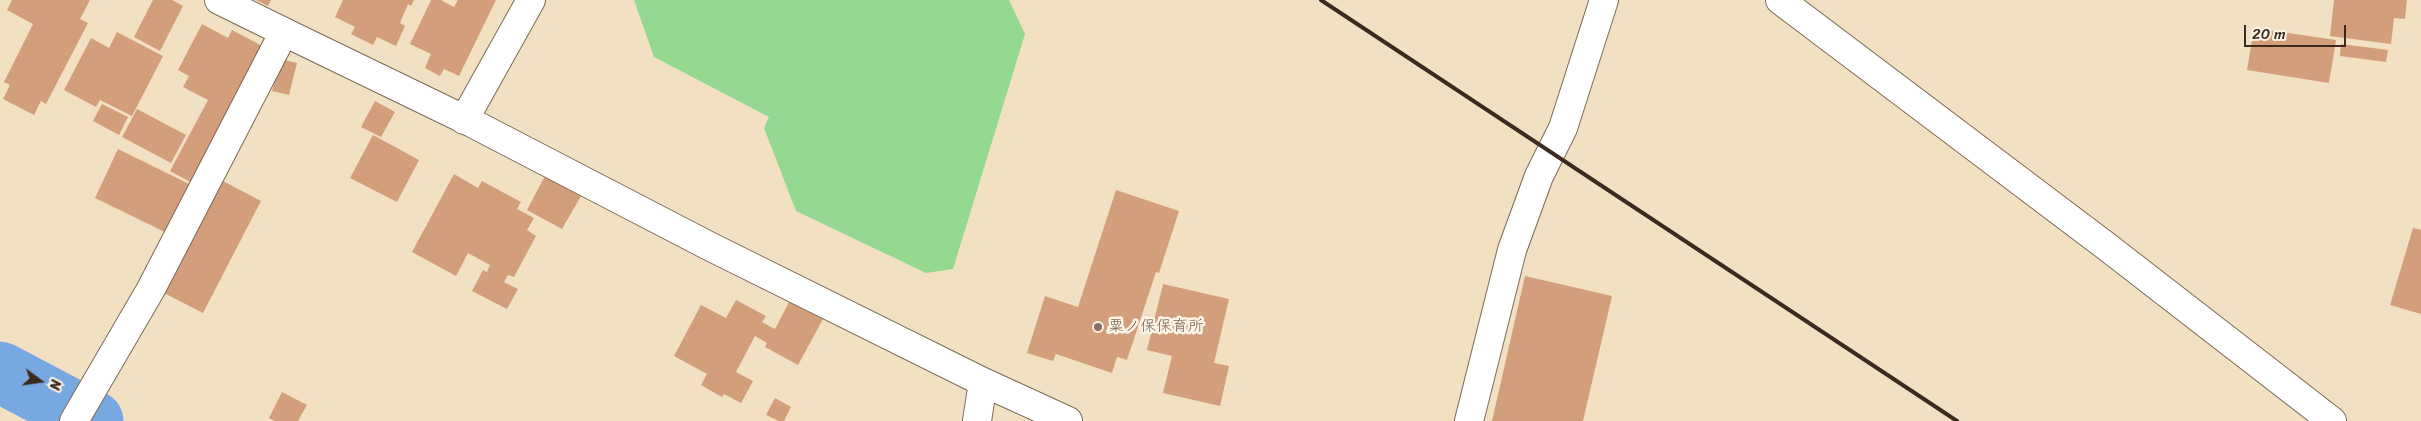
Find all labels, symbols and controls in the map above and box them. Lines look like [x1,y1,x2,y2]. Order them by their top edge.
scale bar [2246,15,2348,47]
text: 20 m [2252,21,2286,47]
place label: 粟ノ保保育所 [1108,317,1204,337]
marker: 粟ノ保保育所 [1092,321,1104,333]
north arrow [15,356,65,406]
text: N [42,377,68,392]

